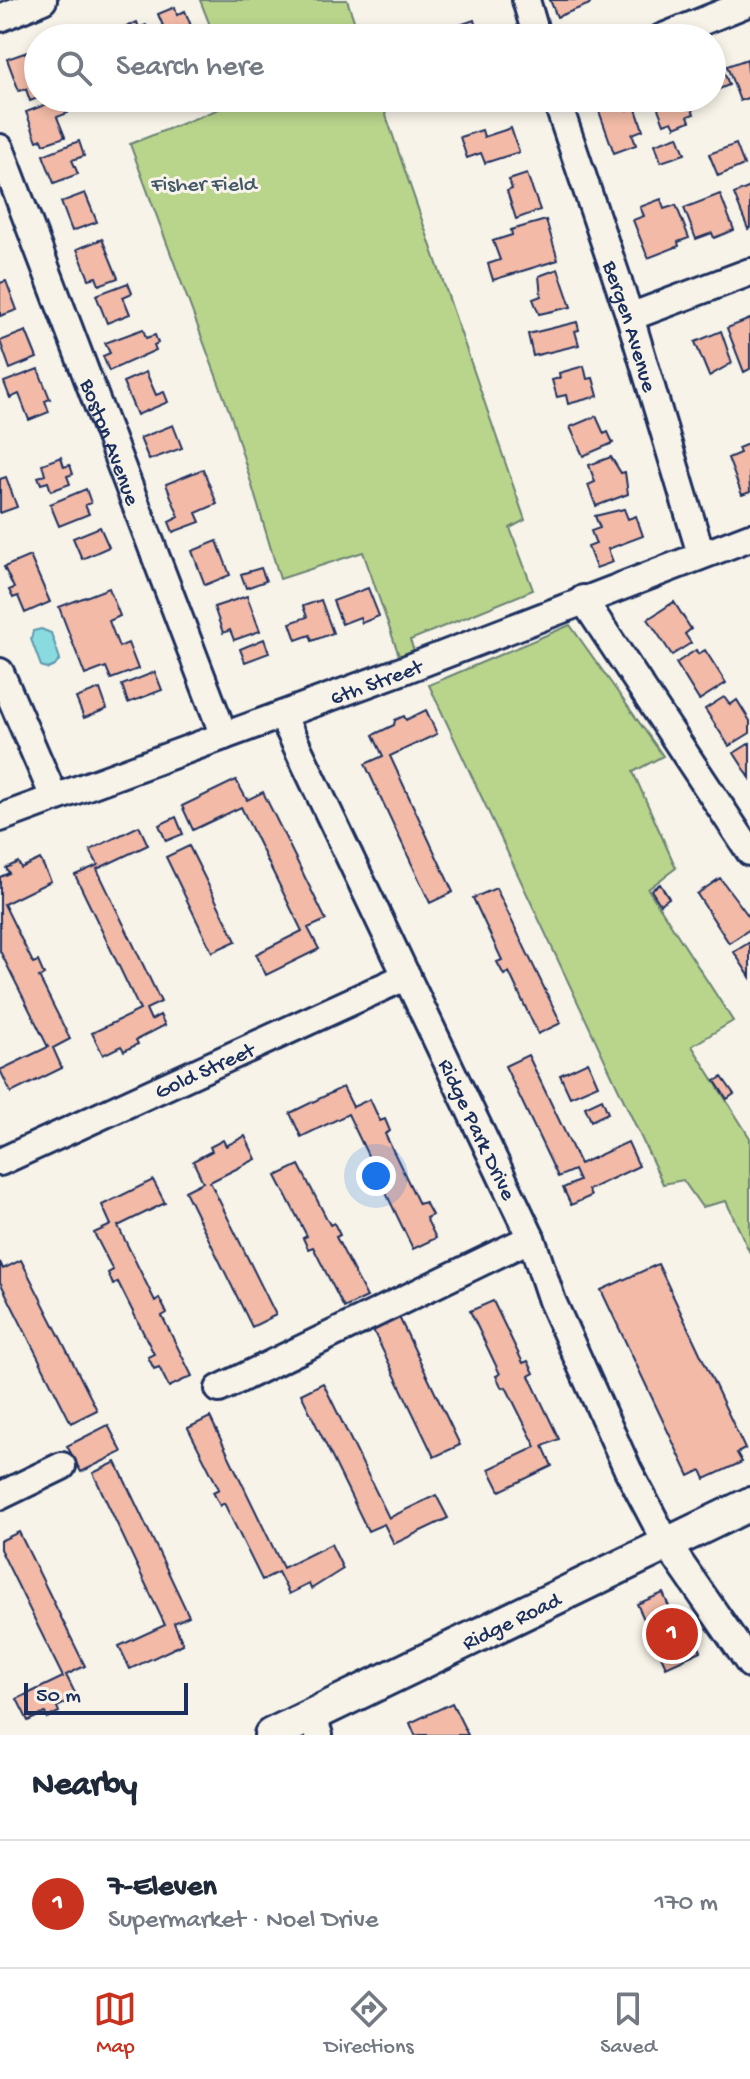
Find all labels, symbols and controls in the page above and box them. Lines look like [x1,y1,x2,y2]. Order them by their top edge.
search box [24,24,726,112]
icon: search [52,46,96,90]
text: Search here [116,51,264,86]
park label: Fisher Field [150,173,259,199]
street label: Bergen Avenue [595,257,661,396]
street label: Boston Avenue [72,375,144,510]
street label: 6th Street [327,655,428,713]
street label: Gold Street [151,1038,261,1107]
street label: Ridge Park Drive [431,1055,520,1206]
your location [356,1156,396,1196]
street label: Ridge Road [459,1587,568,1658]
pin: 1 [646,1604,698,1664]
scale bar [24,1679,188,1715]
text: 50 m [36,1684,81,1710]
text: Nearby [32,1767,137,1807]
text: 7-Eleven [108,1871,217,1906]
text: 1 [53,1889,63,1920]
text: 170 m [655,1889,718,1920]
text: Supermarket · Noel Drive [108,1906,378,1937]
tab: Map [93,1987,137,2061]
tab: Directions [324,1987,414,2061]
tab: Saved [600,1987,657,2061]

